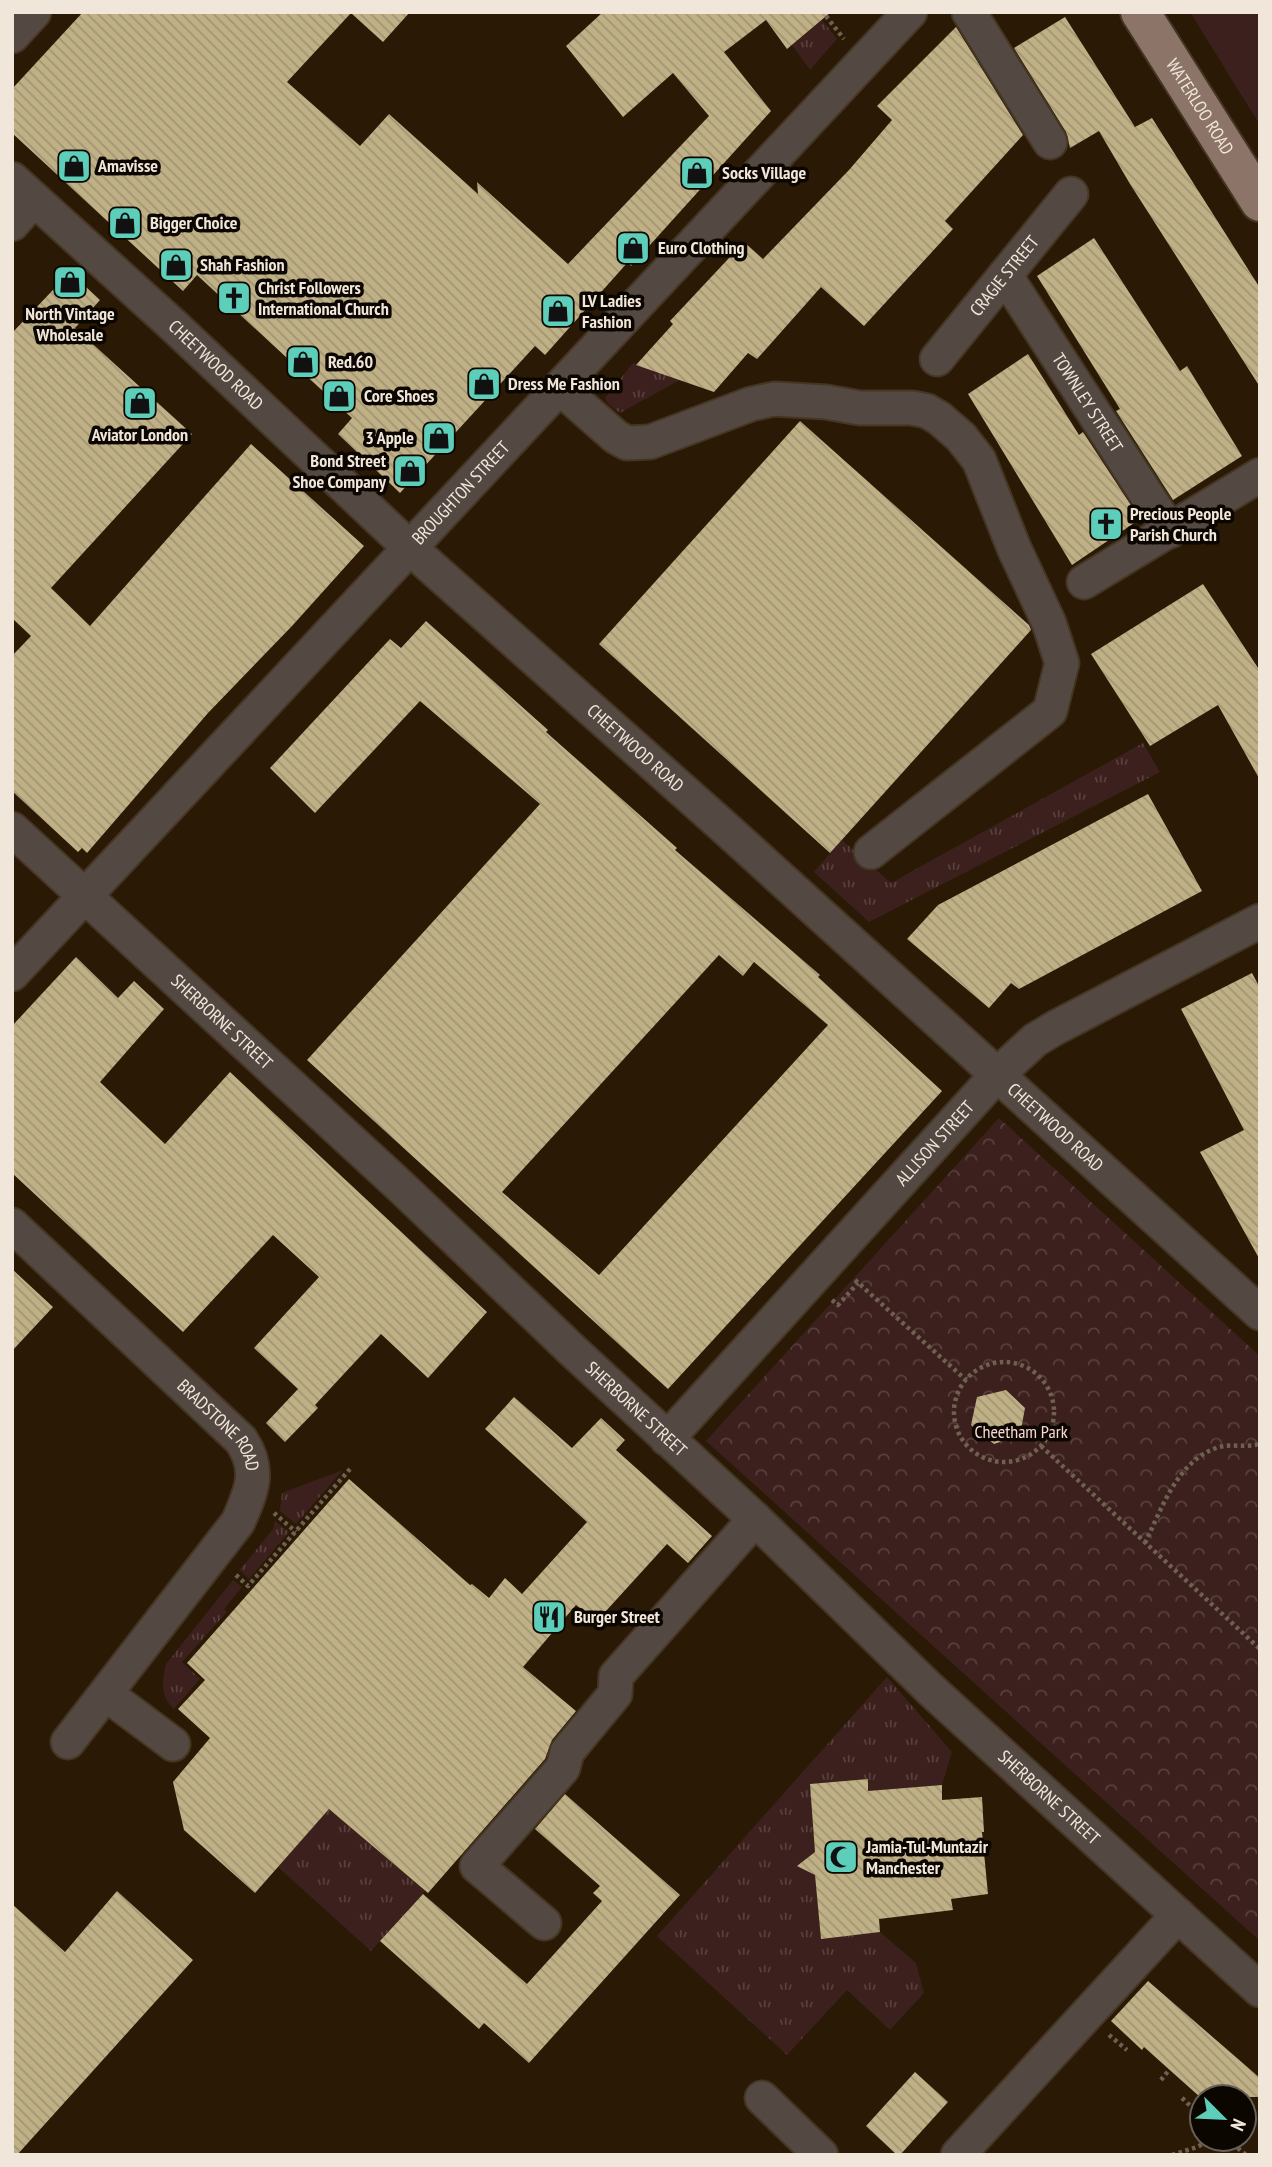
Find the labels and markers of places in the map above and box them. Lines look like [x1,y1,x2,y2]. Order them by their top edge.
shop icon: Amavisse [55,147,93,185]
place label: Amavisse [97,154,158,177]
shop icon: Socks Village [678,154,716,192]
place label: Socks Village [722,161,806,184]
shop icon: Bigger Choice [106,204,144,242]
place label: Bigger Choice [150,211,238,234]
shop icon: Euro Clothing [614,229,652,267]
place label: Euro Clothing [658,236,745,259]
shop icon: Shah Fashion [157,246,195,284]
place label: Shah Fashion [200,253,285,276]
shop icon: North Vintage Wholesale [51,263,89,301]
place label: Christ Followers International Church [258,276,389,320]
church icon: Christ Followers International Church [215,279,253,317]
place label: LV Ladies Fashion [582,289,641,333]
shop icon: LV Ladies Fashion [539,292,577,330]
place label: North Vintage Wholesale [25,302,115,346]
shop icon: Red.60 [284,343,322,381]
place label: Red.60 [328,350,373,373]
shop icon: Dress Me Fashion [465,365,503,403]
place label: Dress Me Fashion [508,372,620,395]
shop icon: Core Shoes [320,377,358,415]
shop icon: Aviator London [121,384,159,422]
place label: Core Shoes [364,384,434,407]
shop icon: 3 Apple [420,419,458,457]
place label: Aviator London [91,423,188,446]
place label: 3 Apple [365,426,414,449]
place label: Bond Street Shoe Company [292,449,387,493]
shop icon: Bond Street Shoe Company [391,452,429,490]
place label: Precious People Parish Church [1130,502,1232,546]
church icon: Precious People Parish Church [1087,505,1125,543]
restaurant icon: Burger Street [530,1598,568,1636]
place label: Burger Street [574,1605,661,1628]
place label: Jamia-Tul-Muntazir Manchester [865,1835,989,1879]
mosque icon: Jamia-Tul-Muntazir Manchester [822,1838,860,1876]

